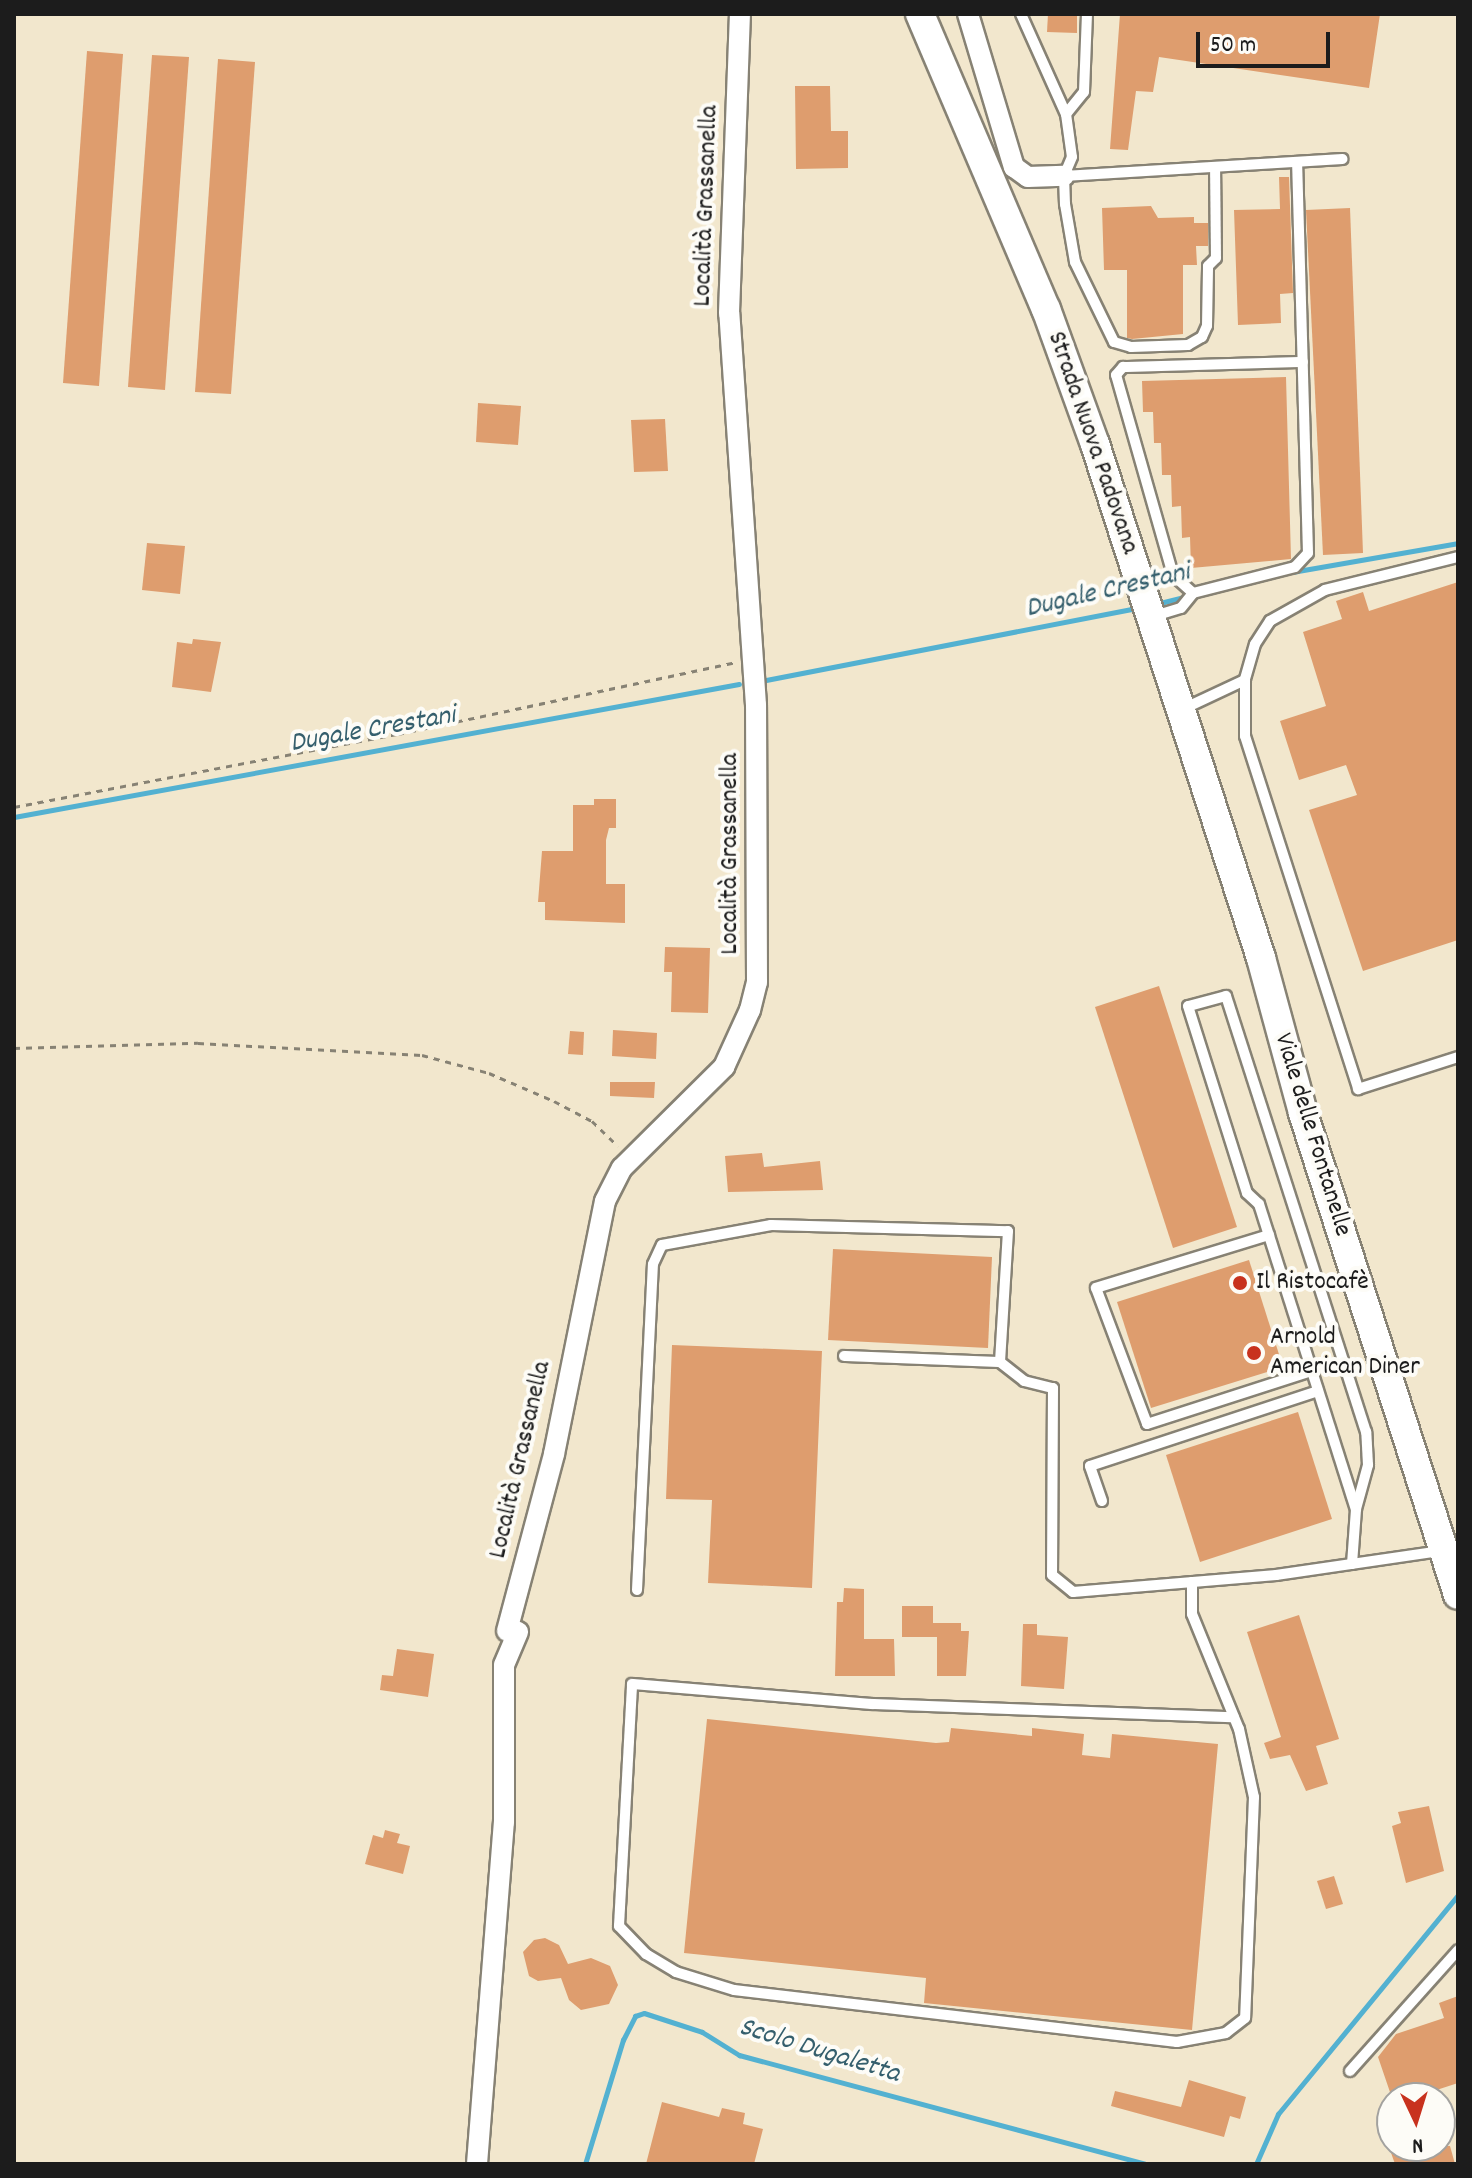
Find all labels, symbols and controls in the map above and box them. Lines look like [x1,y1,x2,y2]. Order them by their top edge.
scale bar [1200,16,1334,66]
text: 50 m [1210,29,1256,63]
street label: Località Grassanella [688,105,726,307]
street label: Strada Nuova Padovana [1039,328,1145,558]
water label: Dugale Crestani [1023,557,1193,627]
water label: Dugale Crestani [288,700,458,762]
street label: Località Grassanella [715,753,747,955]
street label: Viale delle Fontanelle [1266,1030,1358,1240]
place label: Il Ristocafè [1256,1267,1369,1299]
marker: Il Ristocafè [1231,1274,1249,1292]
place label: Arnold American Diner [1270,1322,1420,1384]
marker: Arnold American Diner [1245,1344,1263,1362]
street label: Località Grassanella [483,1358,559,1562]
water label: Scolo Dugaletta [735,2012,903,2092]
north arrow [1376,2082,1456,2162]
text: N [1411,2129,1424,2160]

